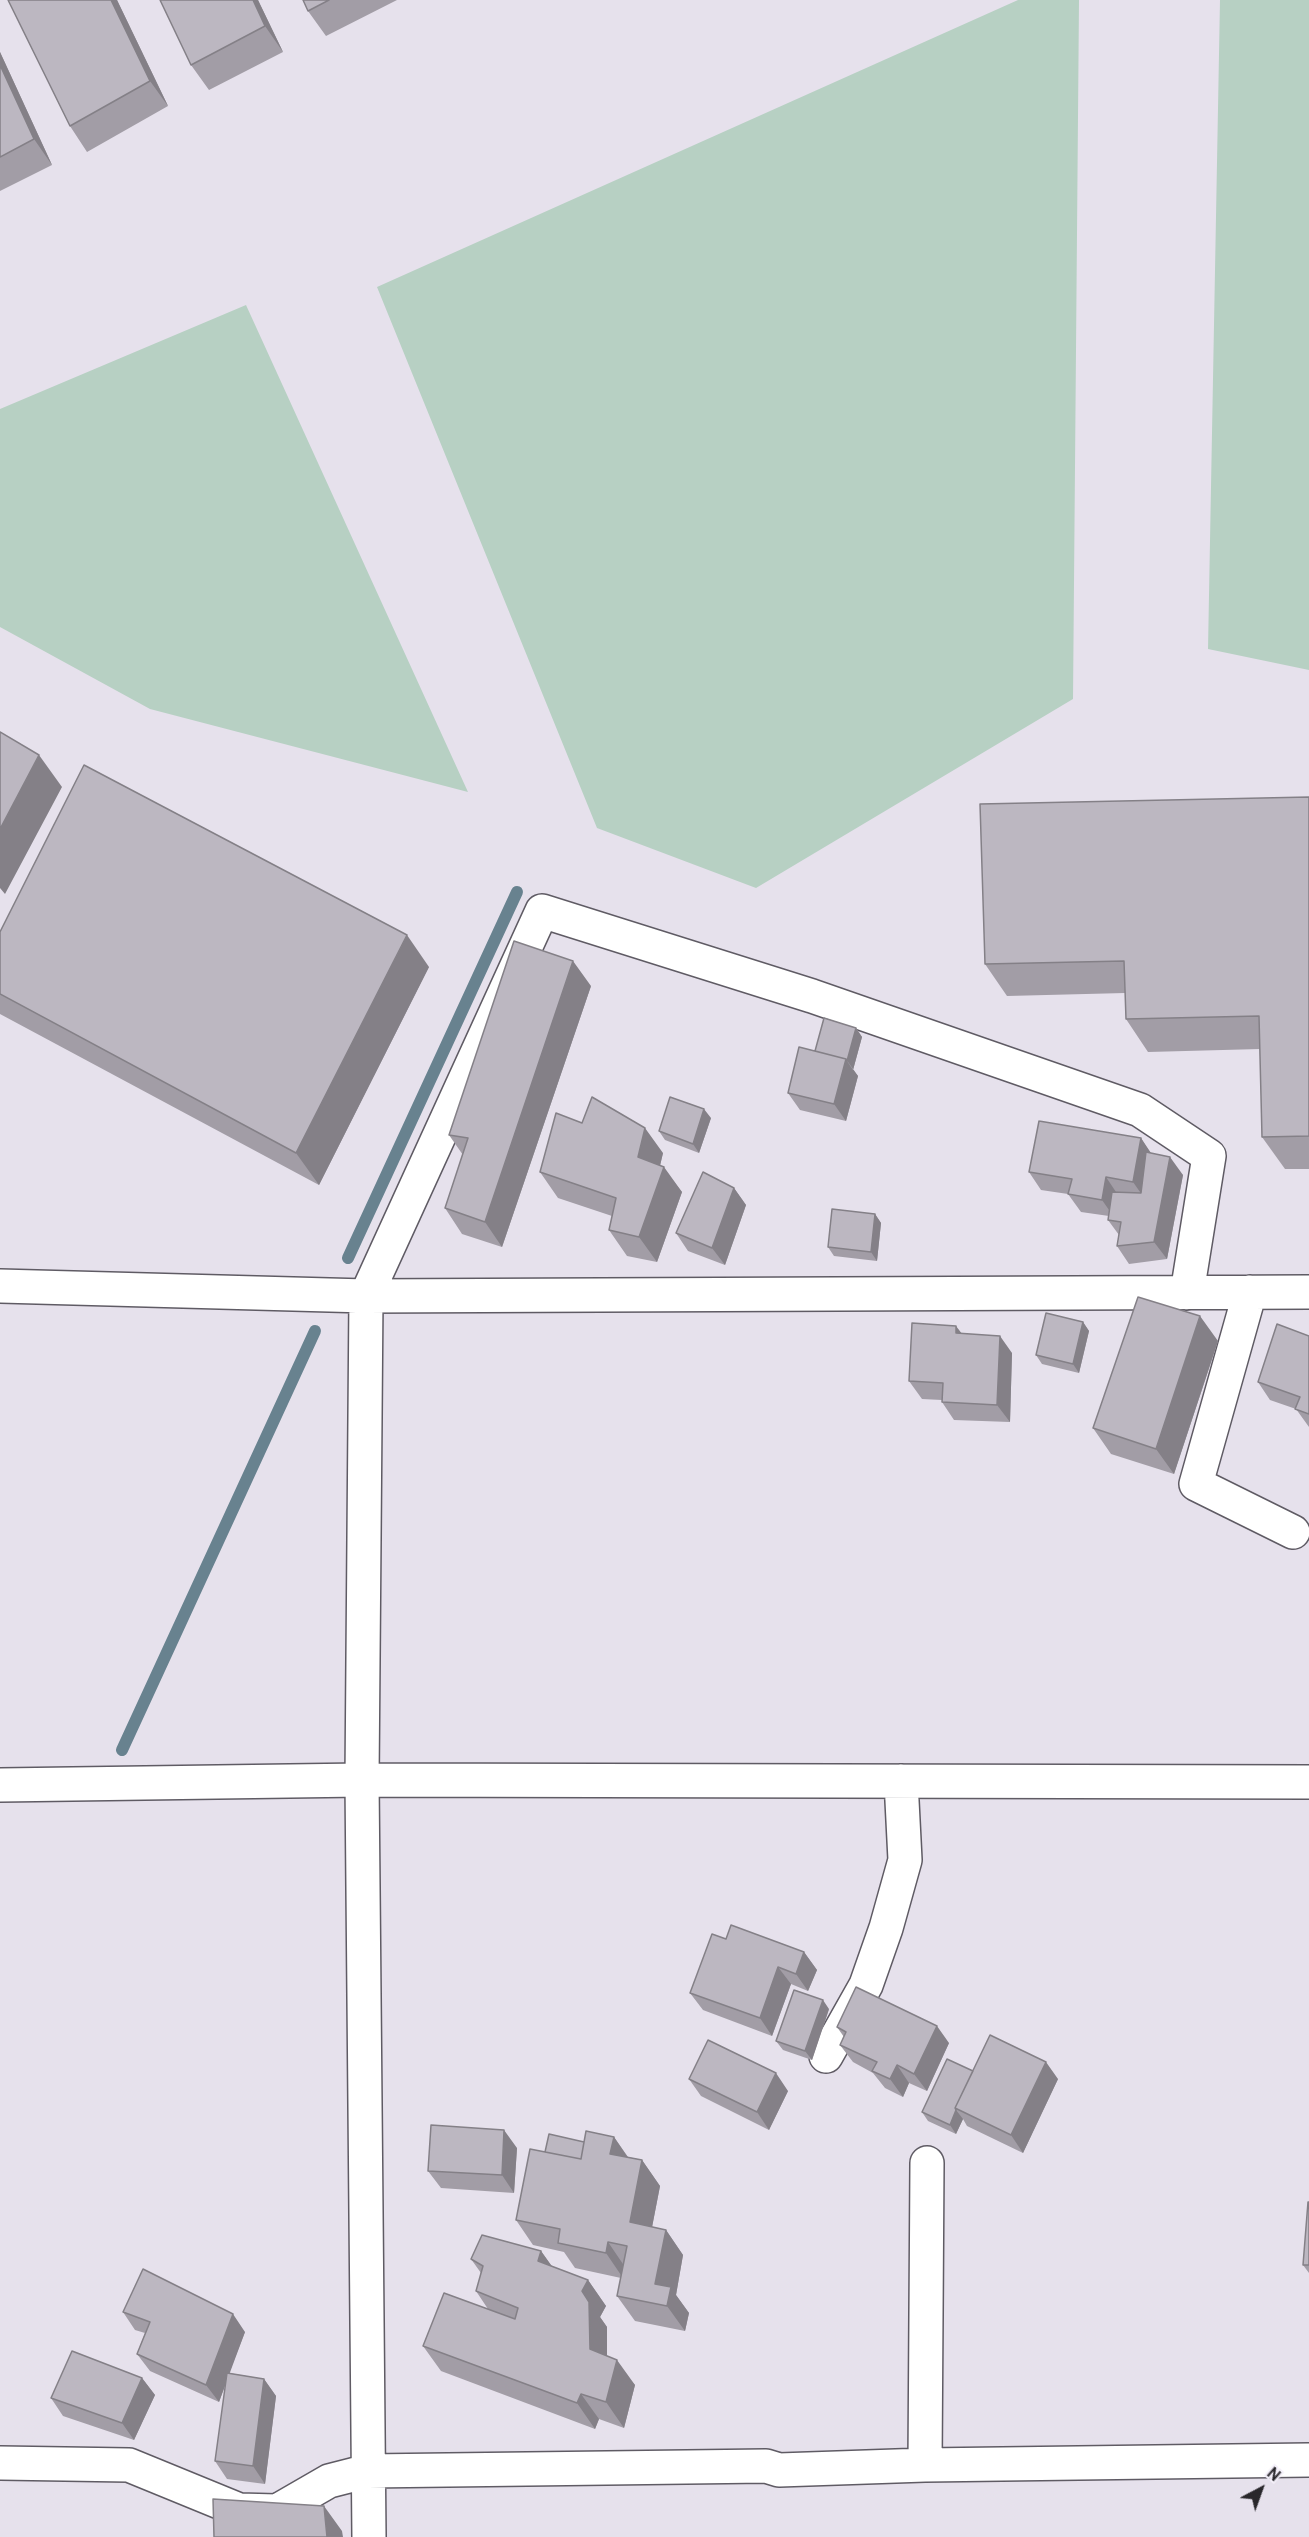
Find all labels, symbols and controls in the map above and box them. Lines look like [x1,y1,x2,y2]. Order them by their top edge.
north arrow [1231,2459,1291,2519]
text: N [1262,2464,1284,2487]

